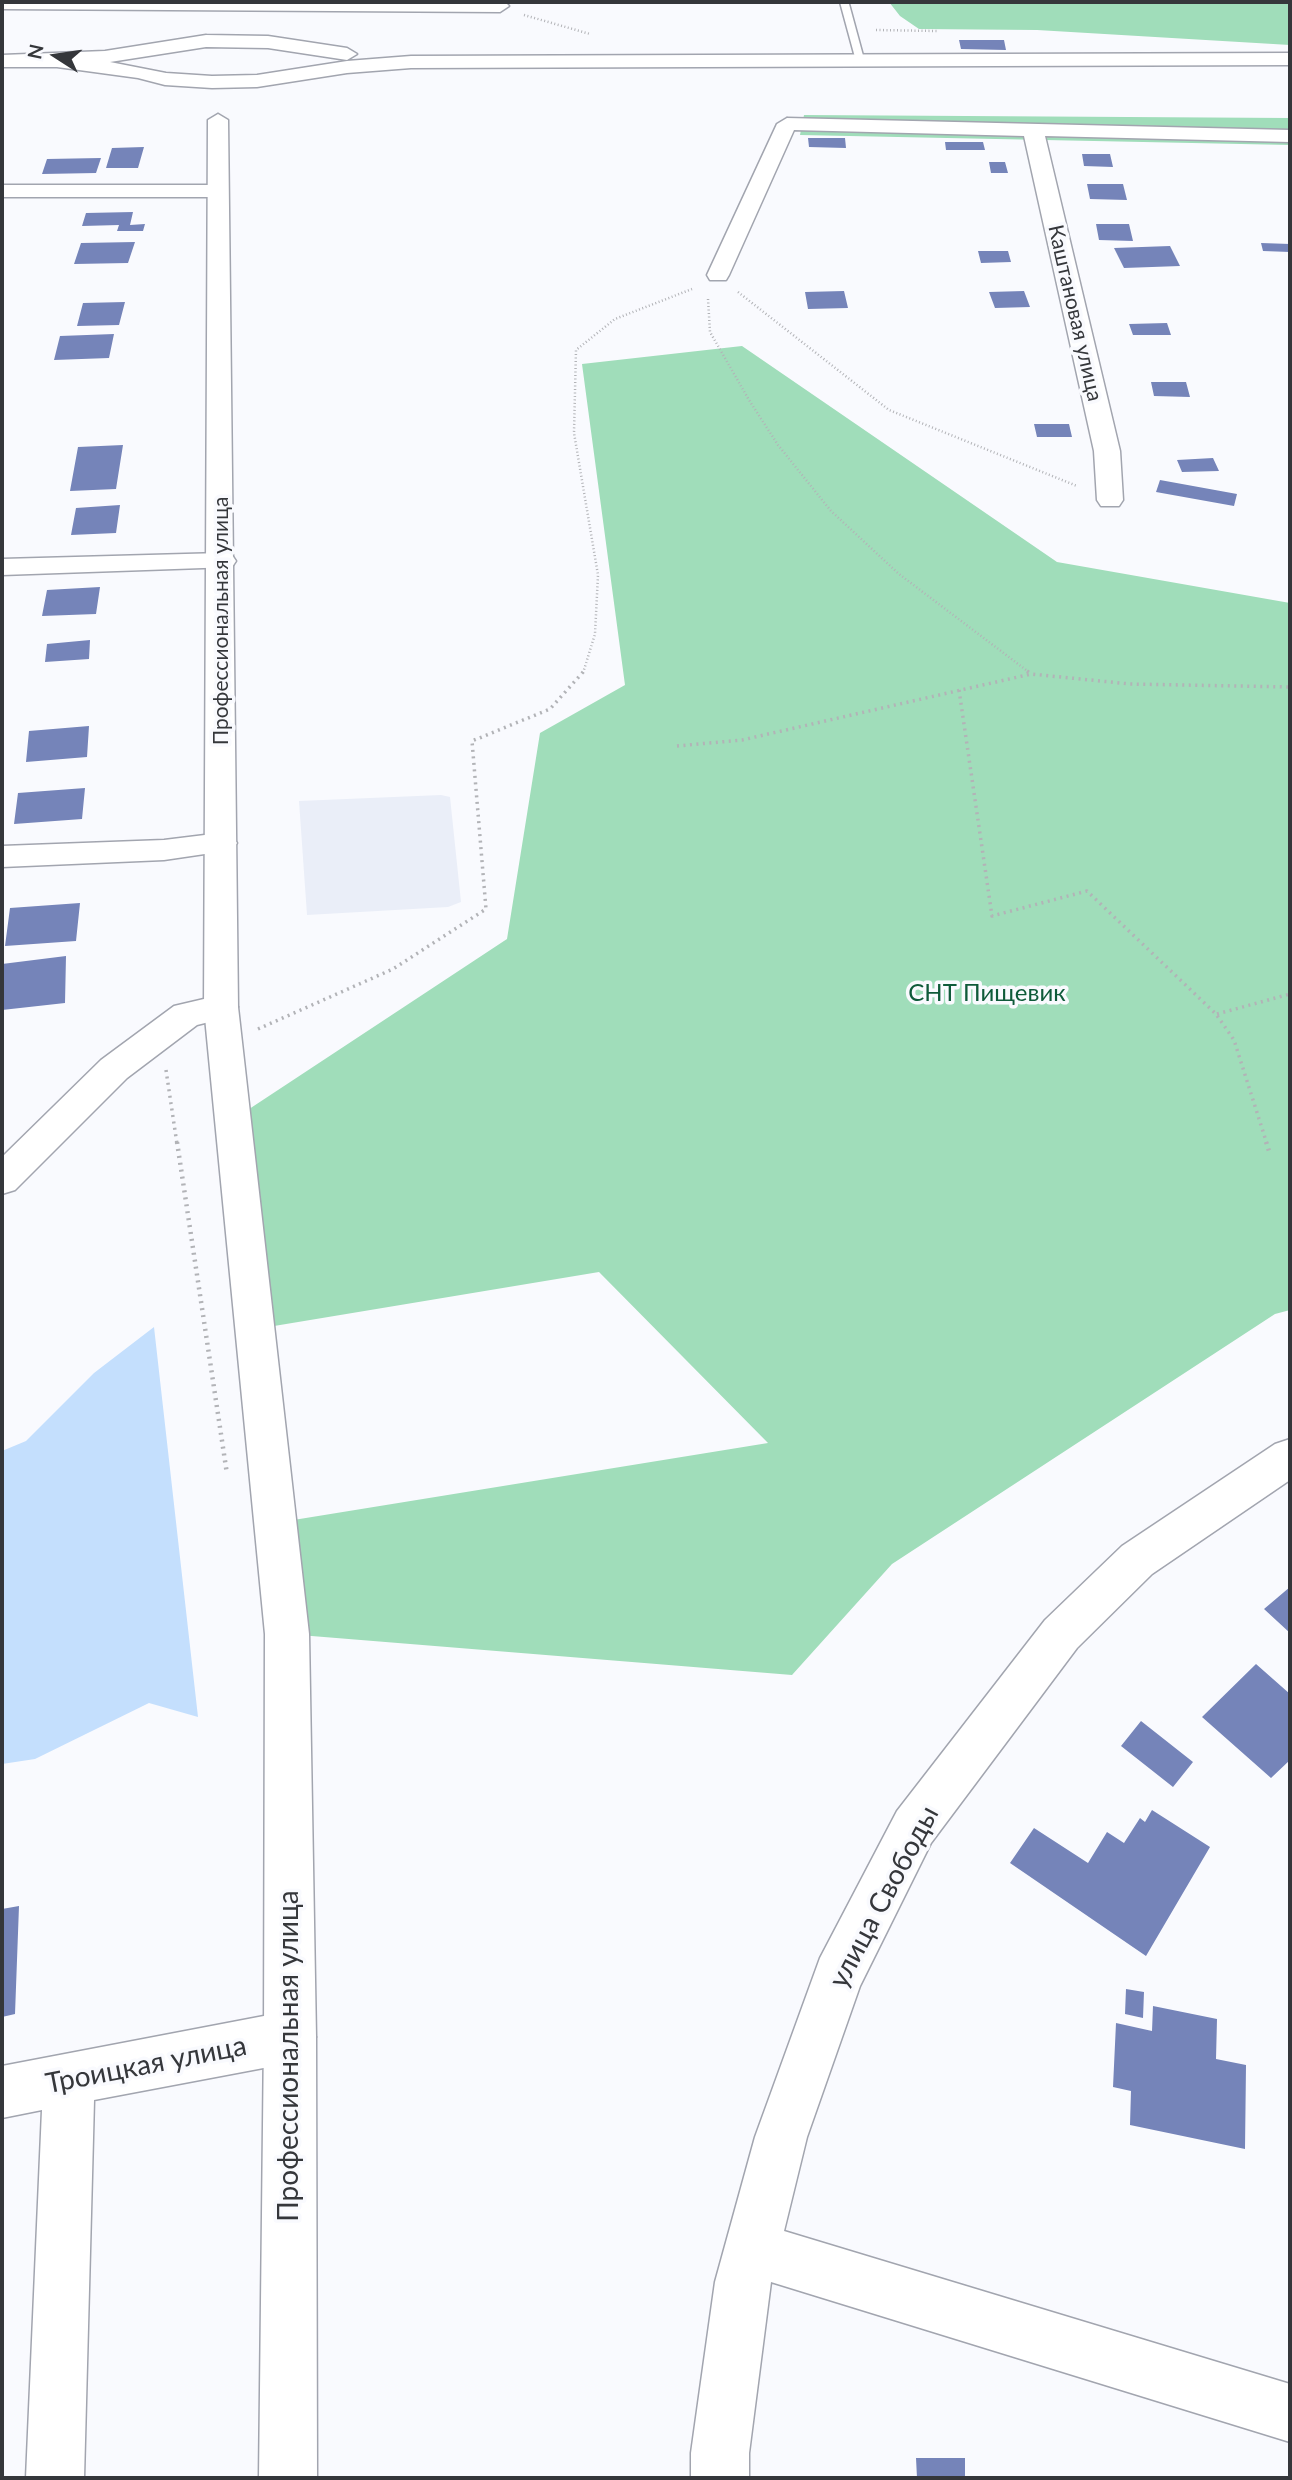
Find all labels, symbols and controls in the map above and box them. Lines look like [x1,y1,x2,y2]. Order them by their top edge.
north arrow [21,21,91,91]
text: N [22,42,48,61]
street label: Каштановая улица [1042,222,1108,404]
street label: Профессиональная улица [208,497,234,745]
park label: СНТ Пищевик [908,979,1066,1007]
street label: улица Свободы [822,1800,946,1994]
street label: Профессиональная улица [272,1890,306,2222]
street label: Троицкая улица [43,2029,249,2101]

